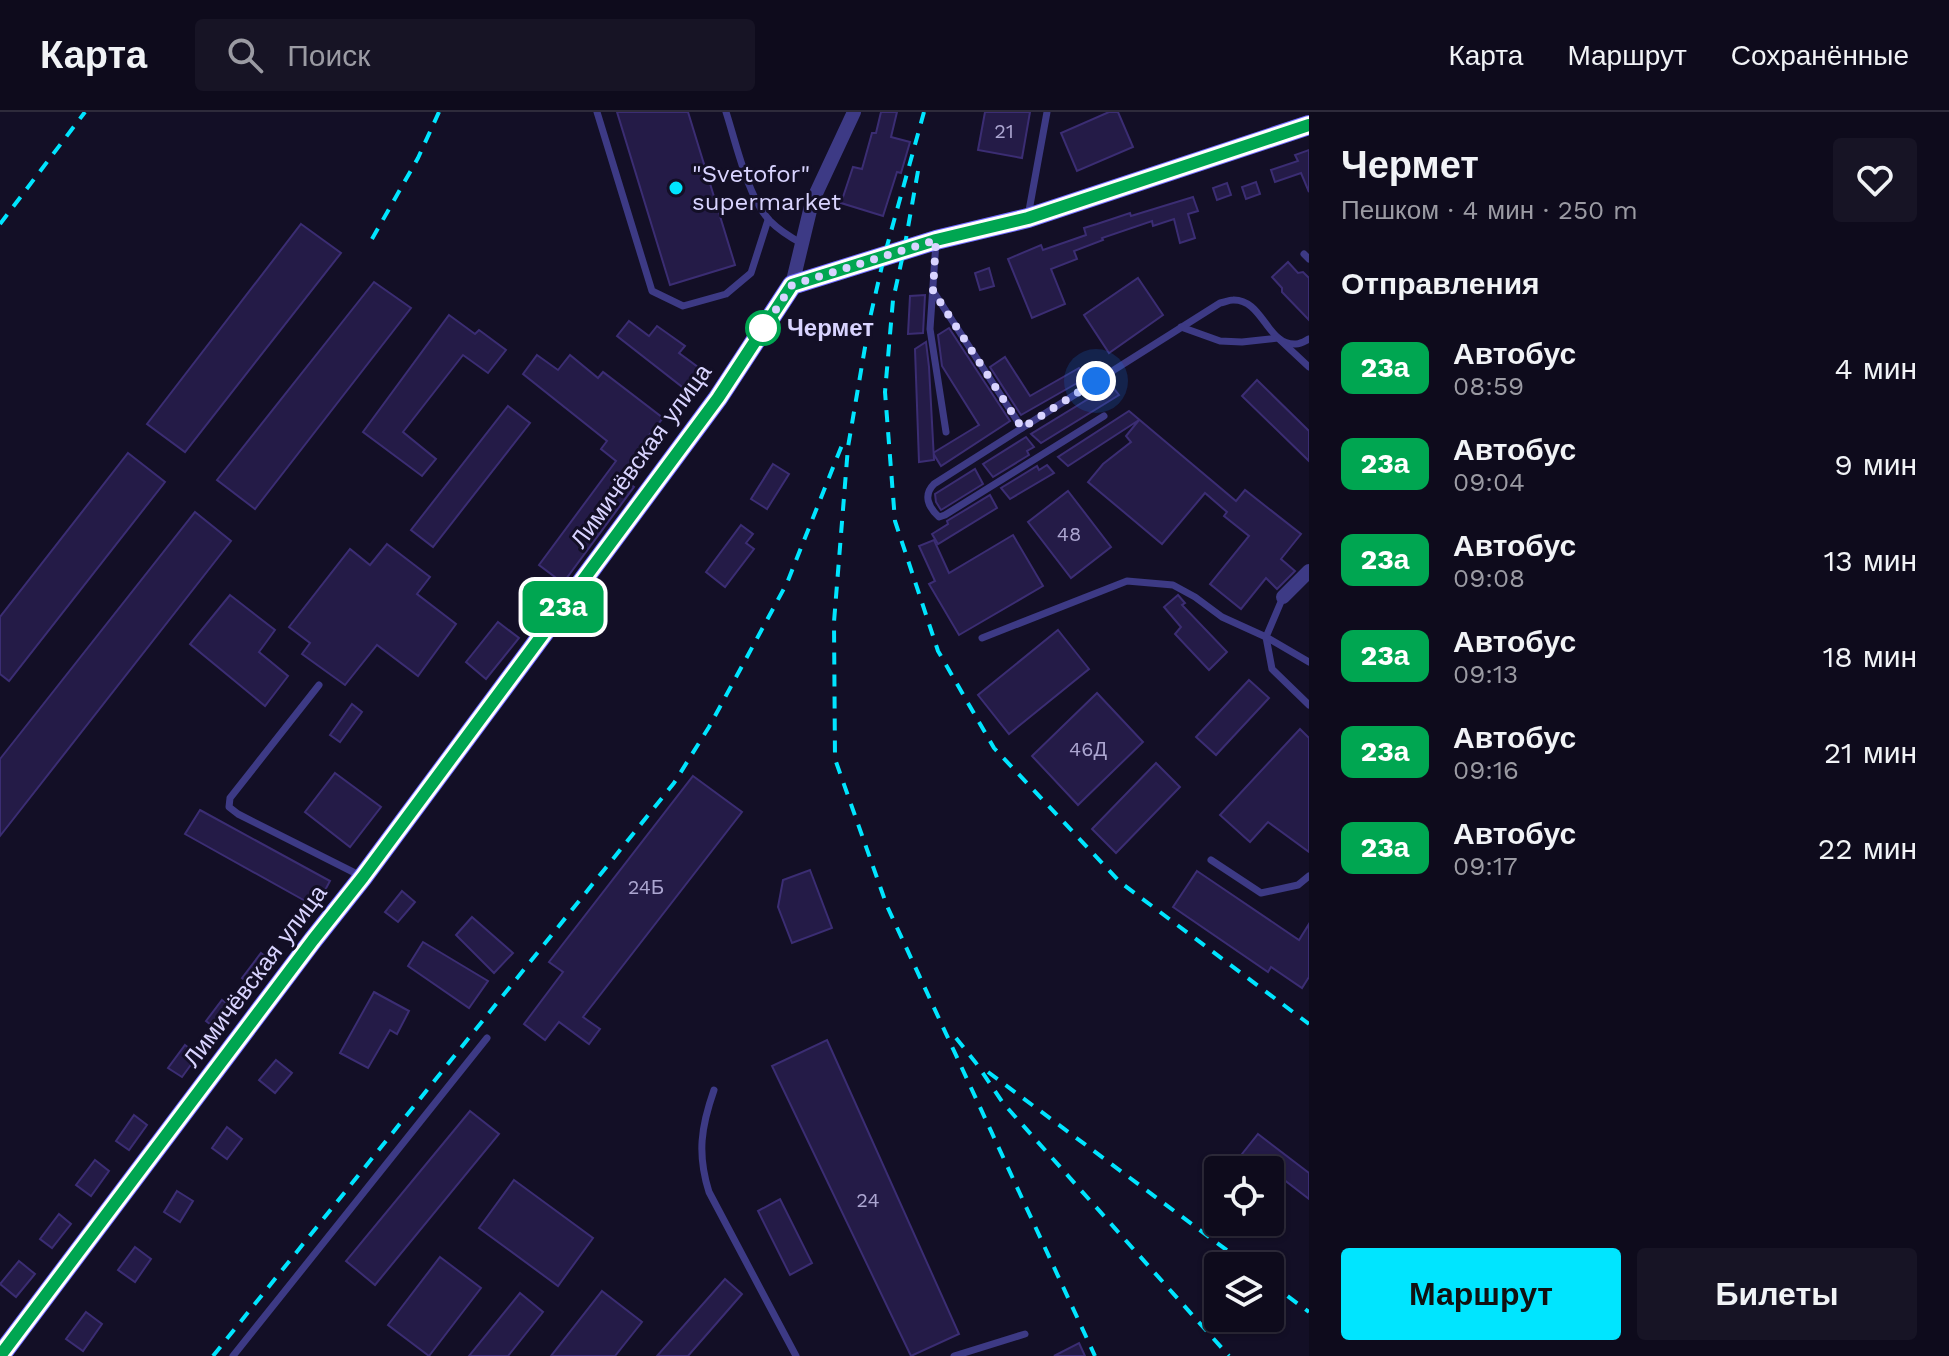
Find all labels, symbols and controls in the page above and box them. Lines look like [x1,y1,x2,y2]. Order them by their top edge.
search box [195,19,755,91]
text: Карта [40,33,147,77]
icon: search [223,33,267,77]
text: Поиск [287,38,370,73]
text: Карта [1448,39,1523,72]
text: Маршрут [1567,39,1687,72]
text: Сохранённые [1731,39,1909,72]
house number: 21 [994,119,1014,143]
button: heart [1833,138,1917,222]
text: Чермет [1341,143,1479,187]
place label: "Svetofor" supermarket [692,160,841,216]
marker: "Svetofor" supermarket [667,179,685,197]
text: Пешком · 4 мин · 250 m [1341,195,1638,225]
text: Отправления [1341,266,1540,301]
marker: Чермет [746,311,780,345]
place label: Чермет [787,314,874,342]
text: Автобус [1453,336,1576,371]
text: 23а [1361,351,1409,384]
text: 4 мин [1834,351,1917,386]
street label: Лимичёвская улица [565,358,718,554]
your location [1076,361,1116,401]
text: 08:59 [1453,371,1524,401]
text: Автобус [1453,432,1576,467]
text: 23а [1361,447,1409,480]
text: 9 мин [1834,447,1917,482]
text: 09:04 [1453,467,1525,497]
house number: 48 [1057,522,1081,546]
text: Автобус [1453,528,1576,563]
text: 23а [1361,543,1409,576]
text: 13 мин [1824,543,1917,578]
text: 09:08 [1453,563,1525,593]
line badge: 23а [517,581,609,633]
text: 23а [539,590,587,623]
text: Автобус [1453,624,1576,659]
text: 23а [1361,639,1409,672]
text: 18 мин [1823,639,1917,674]
text: 09:13 [1453,659,1518,689]
text: Автобус [1453,720,1576,755]
text: 23а [1361,735,1409,768]
text: 21 мин [1824,735,1917,770]
house number: 46Д [1069,737,1107,761]
text: 09:16 [1453,755,1519,785]
text: Автобус [1453,816,1576,851]
text: 23а [1361,831,1409,864]
text: 22 мин [1818,831,1917,866]
text: 09:17 [1453,851,1518,881]
house number: 24Б [628,875,664,899]
street label: Лимичёвская улица [177,879,333,1073]
map controls [1204,1156,1284,1332]
button: locate [1204,1156,1284,1236]
house number: 24 [856,1188,880,1212]
button: Маршрут [1341,1248,1621,1340]
button: Билеты [1637,1248,1917,1340]
button: layers [1204,1252,1284,1332]

